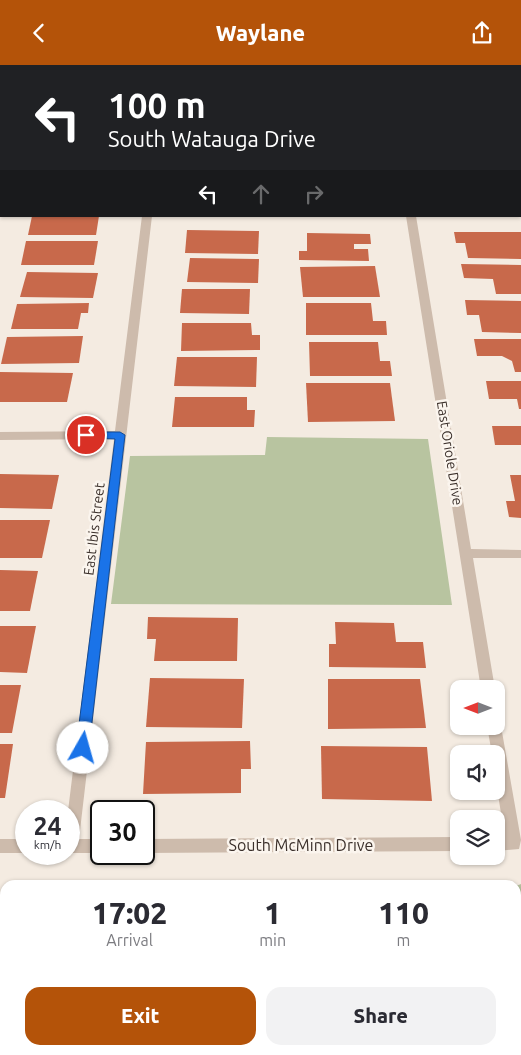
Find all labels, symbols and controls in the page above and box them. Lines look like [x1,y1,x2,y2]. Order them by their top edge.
icon: back [25,19,53,47]
icon: share [468,19,496,47]
text: Waylane [216,20,305,45]
icon: left [25,85,90,150]
text: 100 m [108,85,206,125]
text: South Watauga Drive [108,126,316,151]
icon: left [194,180,222,208]
icon: ahead [247,180,275,208]
icon: right [300,180,328,208]
street label: East Oriole Drive [434,400,466,506]
pin [65,414,107,456]
icon: arrive [72,421,100,449]
street label: East Ibis Street [80,481,108,576]
north arrow [450,680,505,735]
map controls [450,680,505,865]
position arrow [56,721,108,773]
button: sound [450,745,505,800]
speed limit sign: 30 [90,800,155,865]
button: layers [450,810,505,865]
text: 24 [33,812,62,840]
street label: South McMinn Drive [229,836,373,854]
text: km/h [34,838,61,851]
text: 17:02 [92,896,167,930]
text: 1 [264,896,281,930]
text: 110 [378,896,429,930]
text: Arrival [106,931,153,949]
text: min [259,931,286,949]
text: m [397,931,410,949]
button: Exit [25,987,256,1045]
button: Share [266,987,496,1045]

